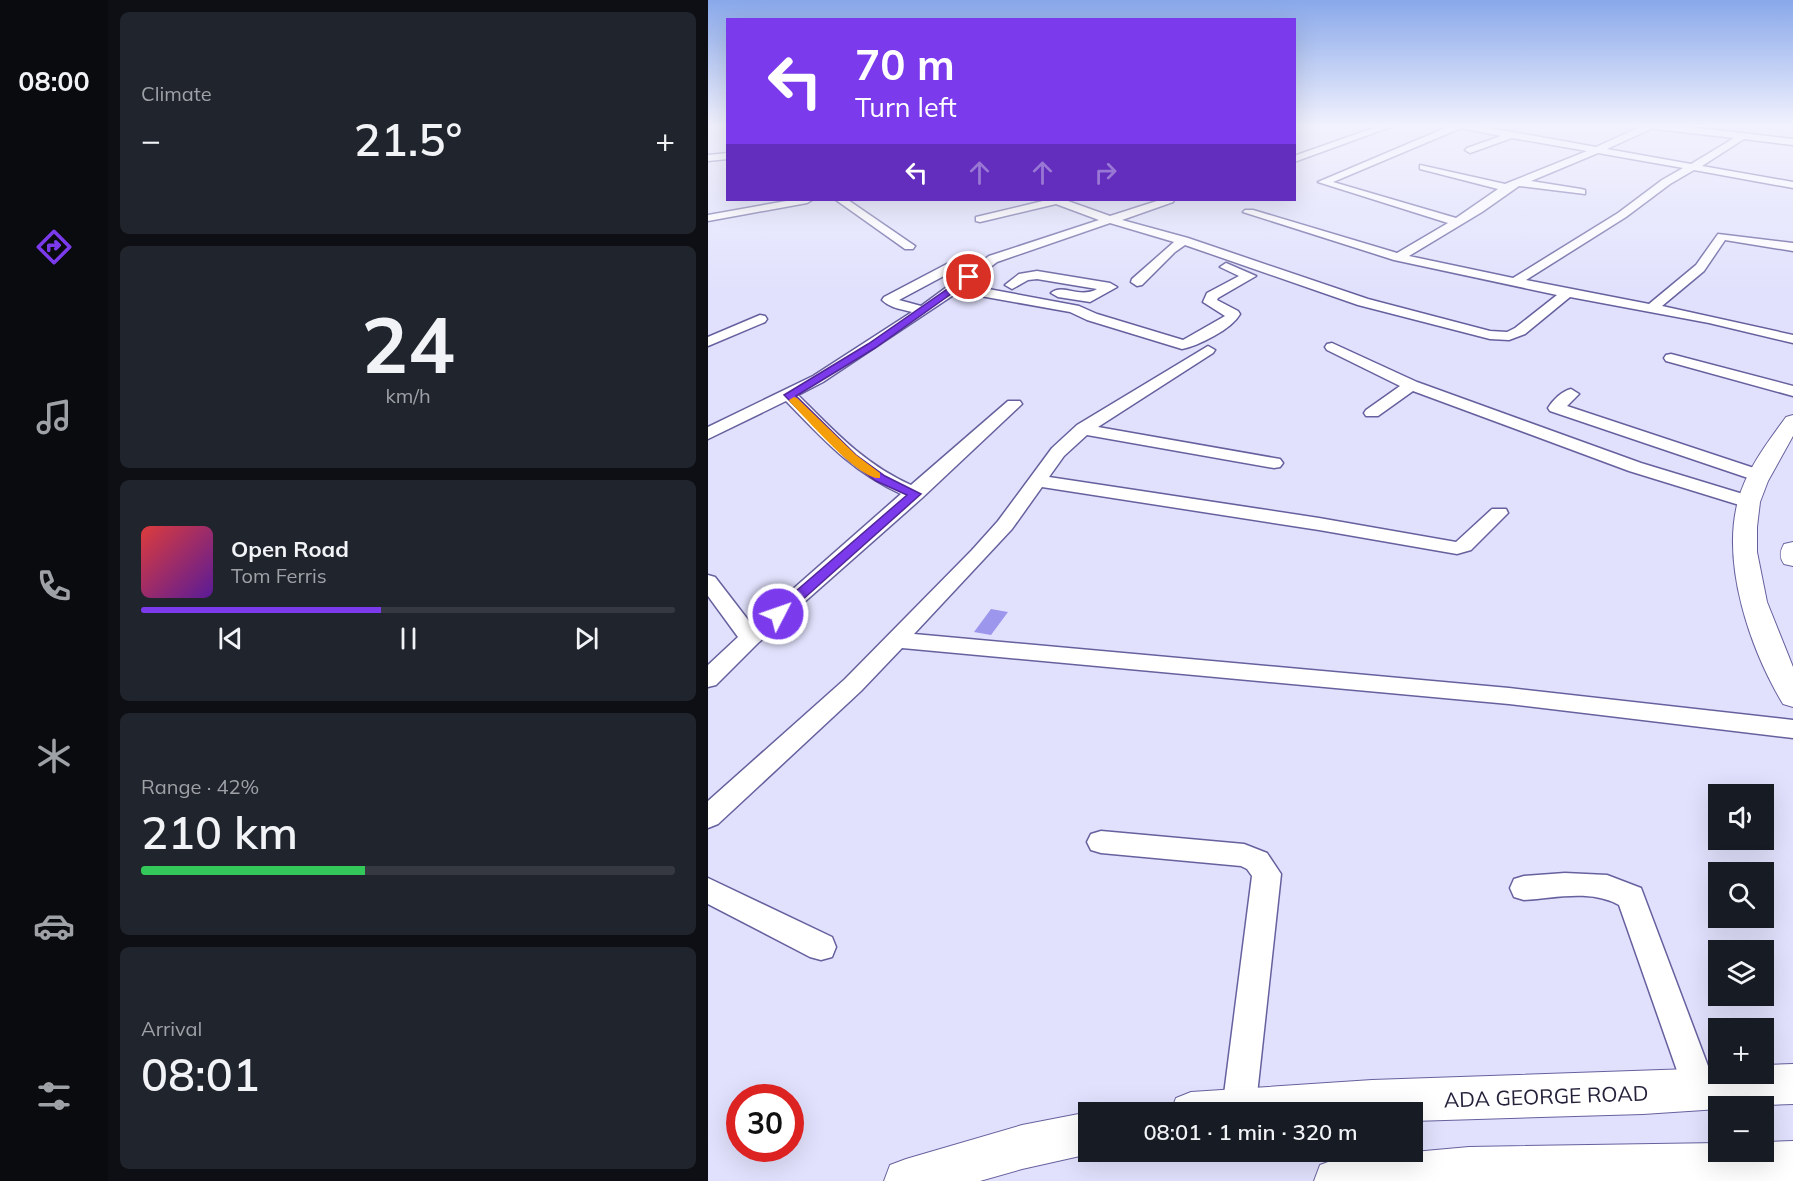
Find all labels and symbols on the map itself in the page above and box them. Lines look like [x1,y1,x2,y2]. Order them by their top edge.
pin [943,251,994,302]
position arrow [746,582,810,646]
street label: ADA GEORGE ROAD [1443,1079,1649,1113]
speed limit sign: 30 [726,1084,804,1162]

